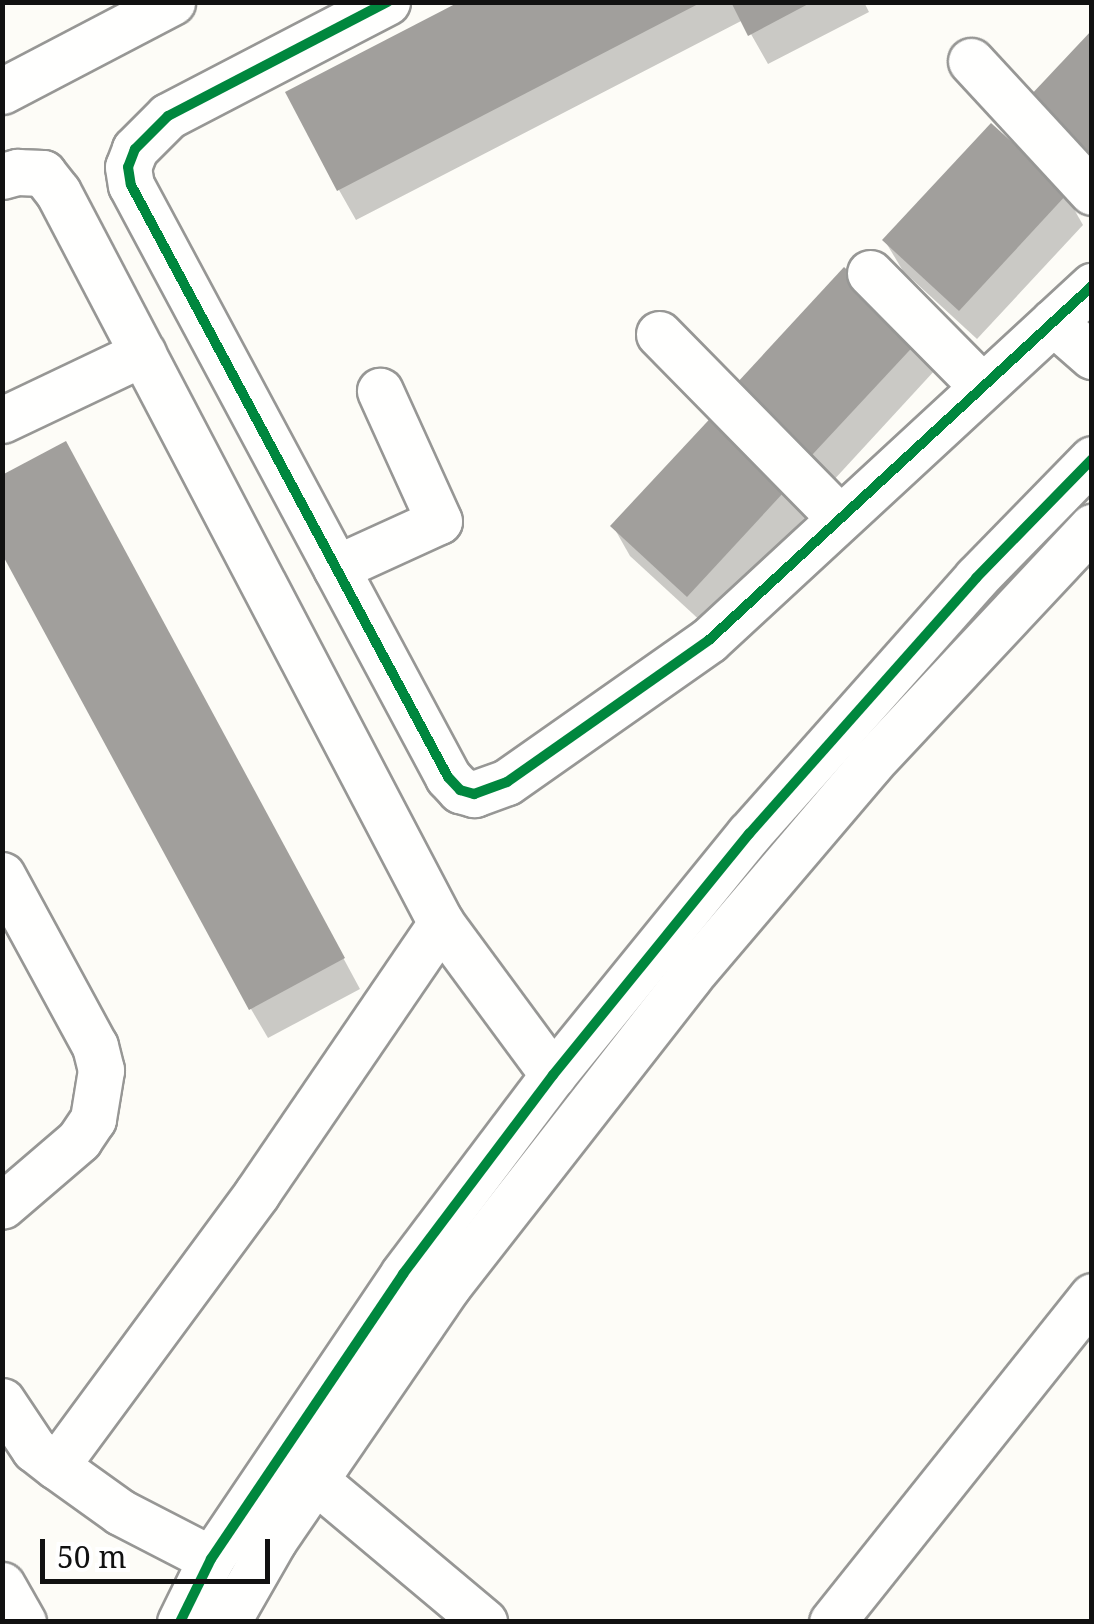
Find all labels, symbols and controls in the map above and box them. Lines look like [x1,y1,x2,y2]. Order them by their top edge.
scale bar [45,1519,275,1581]
text: 50 m [57,1536,127,1577]

